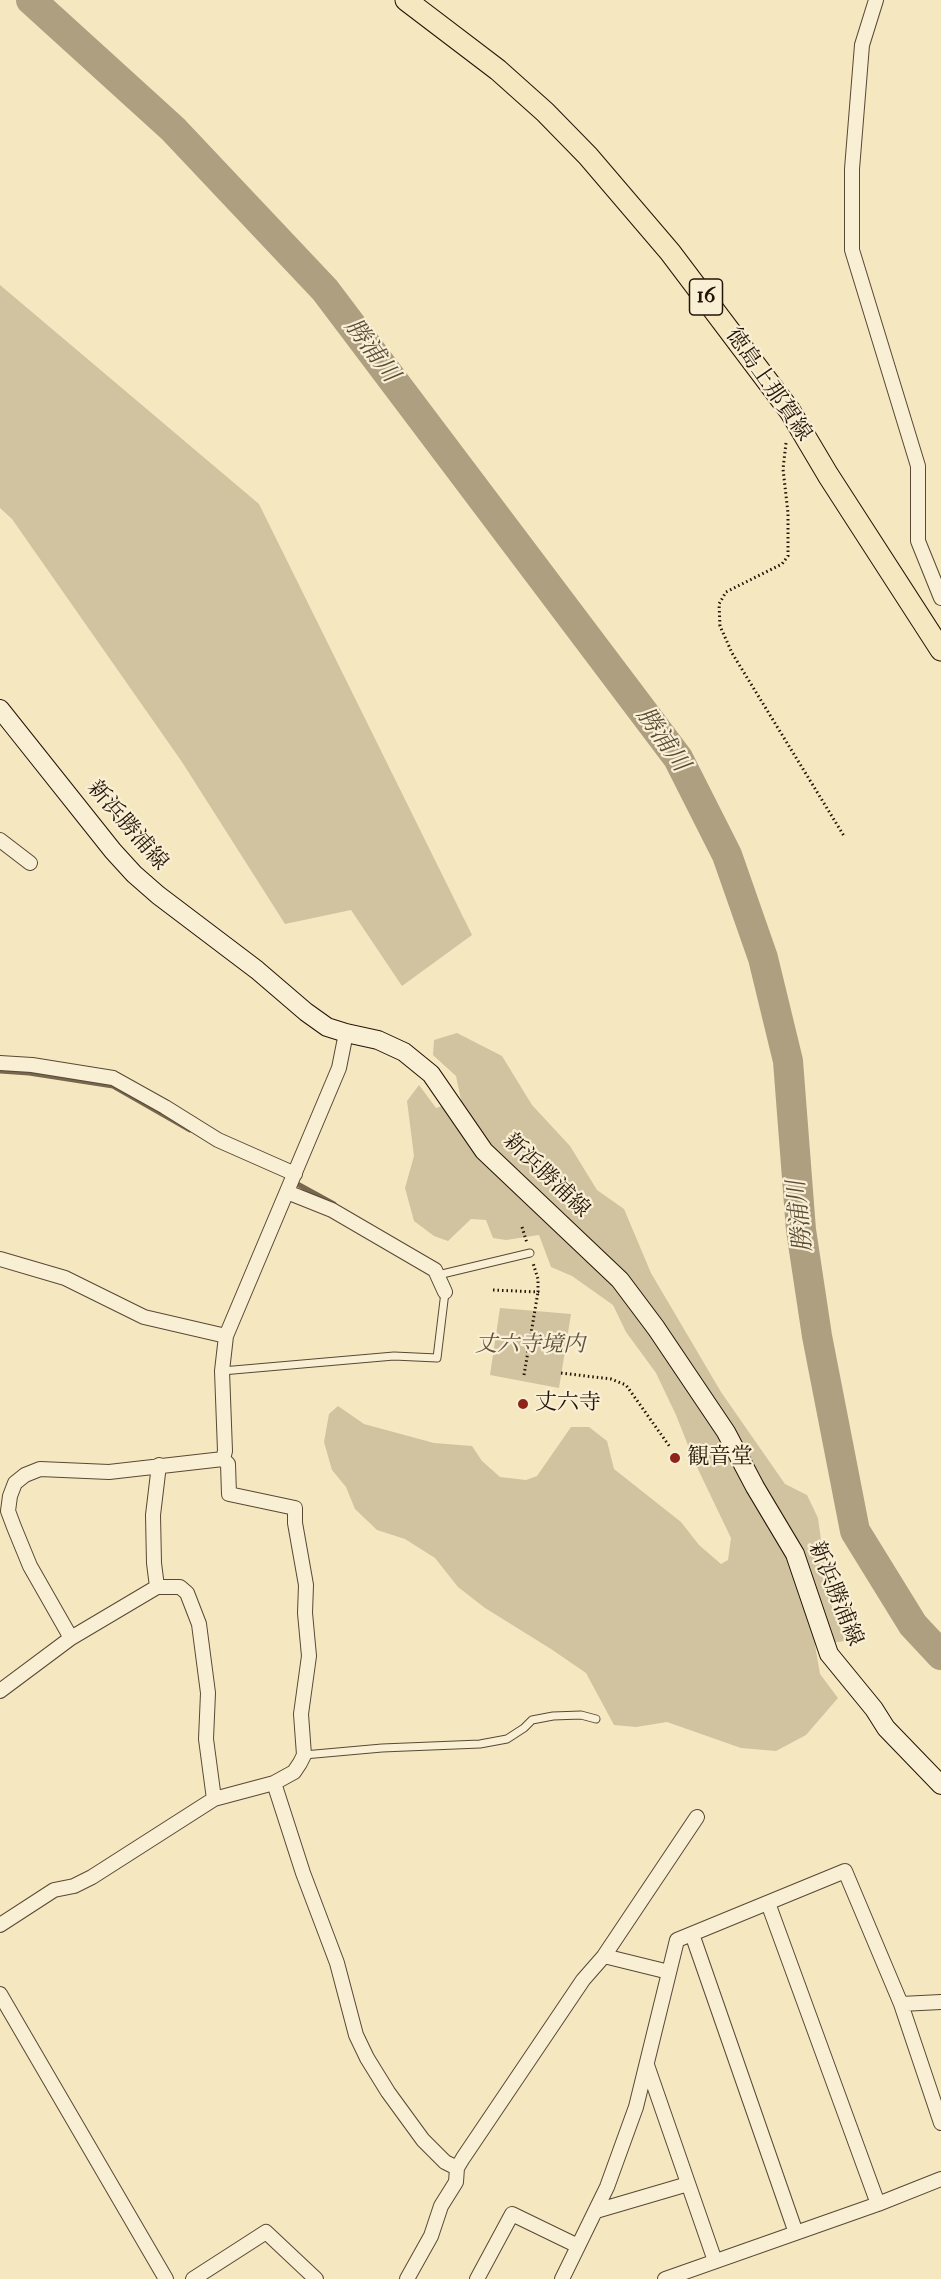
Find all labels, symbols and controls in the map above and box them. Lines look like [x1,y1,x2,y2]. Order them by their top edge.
road number: 16 [690,279,722,315]
water label: 勝浦川 [338,314,404,388]
street label: 徳島上那賀線 [719,323,817,447]
water label: 勝浦川 [630,702,694,778]
street label: 新浜勝浦線 [81,776,173,876]
street label: 新浜勝浦線 [497,1128,595,1224]
water label: 勝浦川 [783,1179,819,1253]
park label: 丈六寺境内 [475,1333,585,1359]
place label: 丈六寺 [535,1391,601,1417]
marker: 丈六寺 [516,1397,530,1411]
place label: 観音堂 [687,1445,753,1471]
marker: 観音堂 [668,1451,682,1465]
street label: 新浜勝浦線 [802,1538,868,1650]

